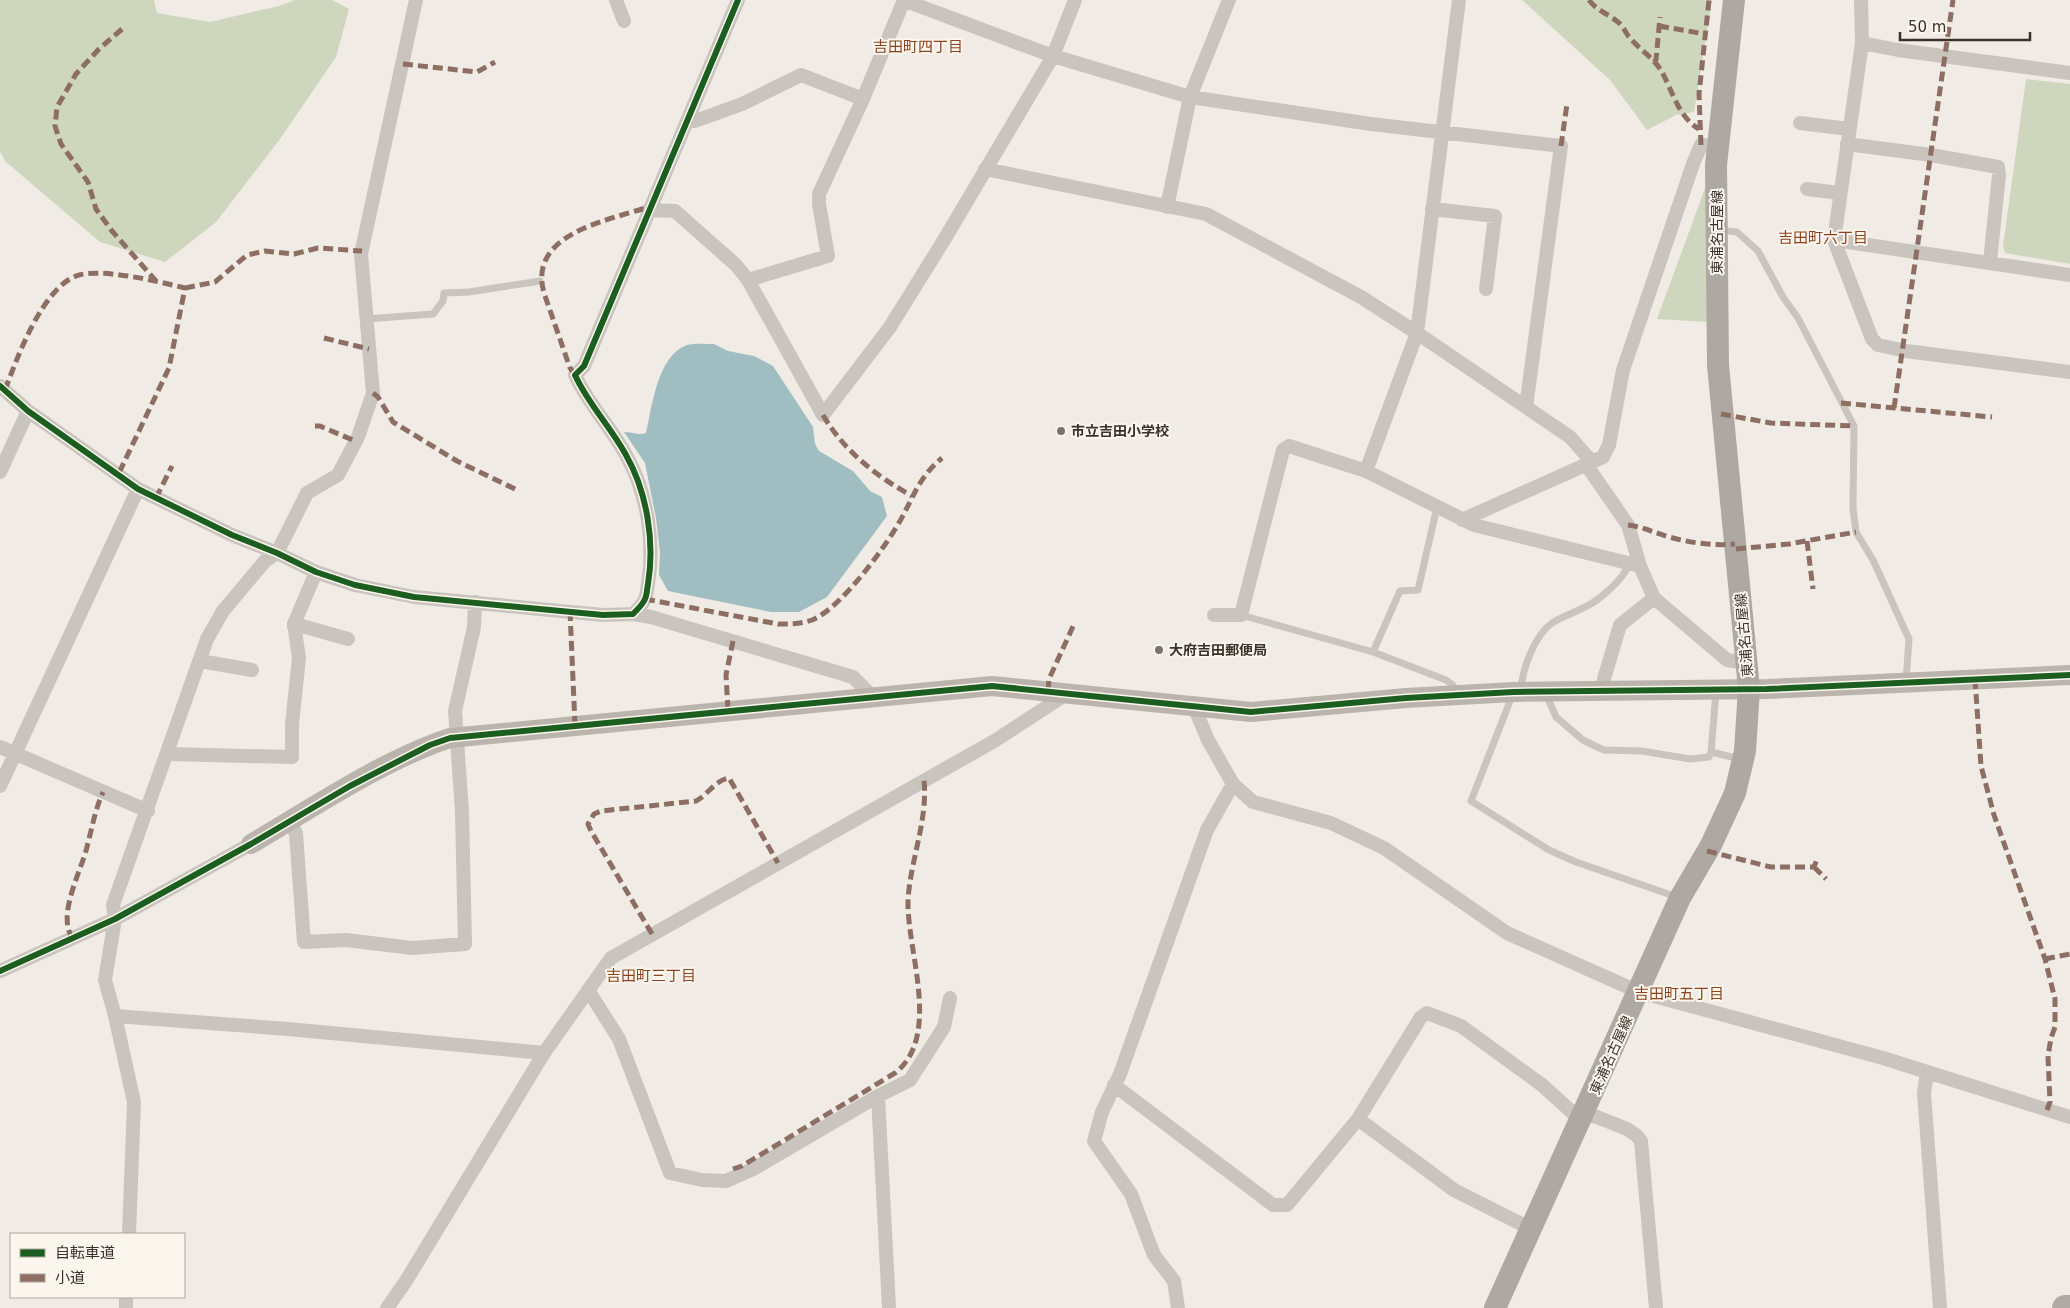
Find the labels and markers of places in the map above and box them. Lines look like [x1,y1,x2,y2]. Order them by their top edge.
place label: 市立吉田小学校 [1071,423,1169,439]
marker: 市立吉田小学校 [1055,425,1067,437]
place label: 大府吉田郵便局 [1169,642,1267,658]
marker: 大府吉田郵便局 [1153,644,1165,656]

